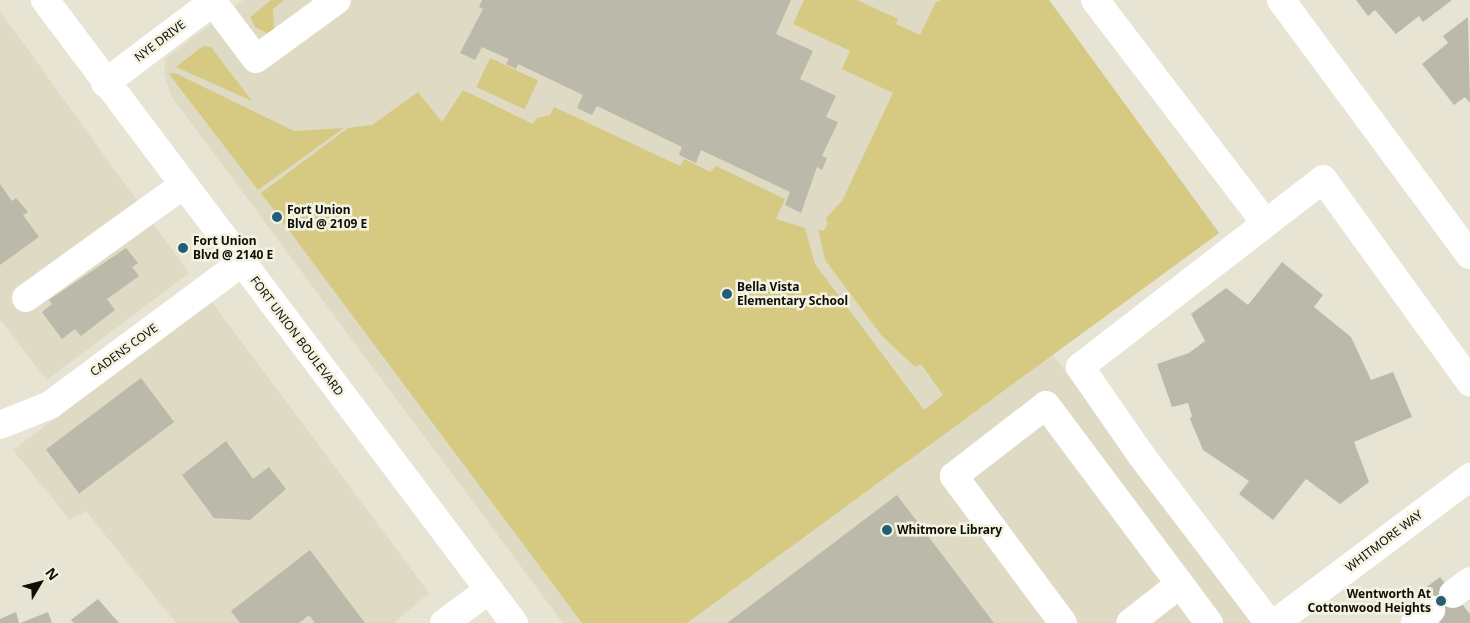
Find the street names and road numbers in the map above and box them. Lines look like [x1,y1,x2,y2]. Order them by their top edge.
street label: NYE DRIVE [132,17,188,65]
street label: FORT UNION BOULEVARD [247,273,347,399]
street label: CADENS COVE [87,321,161,379]
street label: WHITMORE WAY [1343,507,1425,575]

